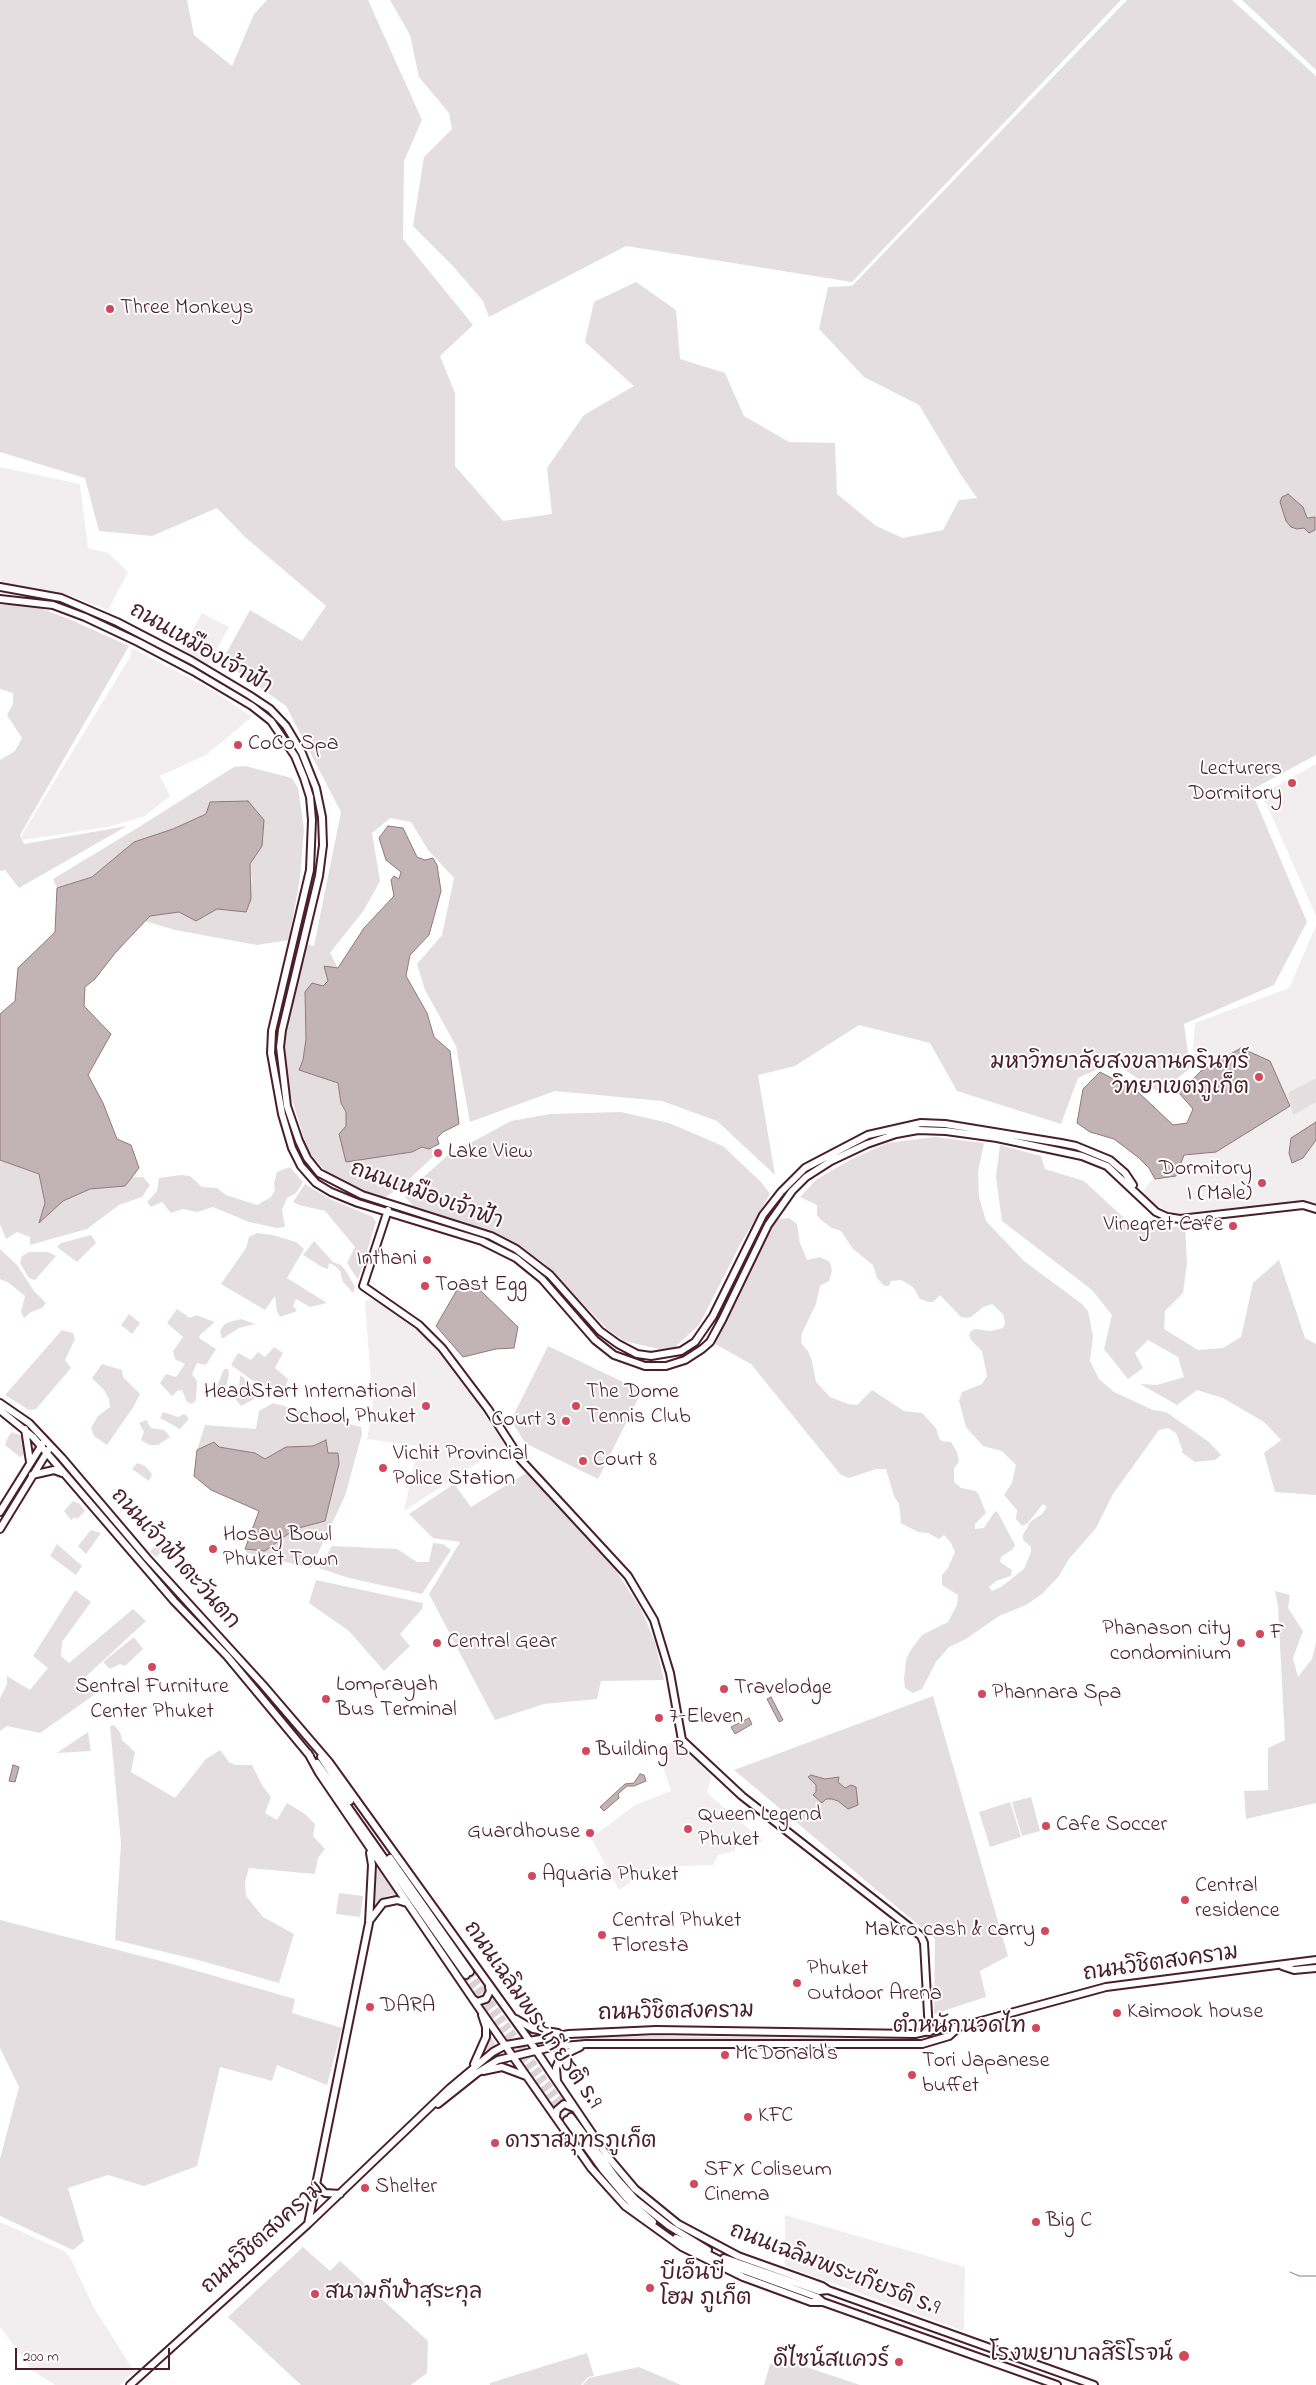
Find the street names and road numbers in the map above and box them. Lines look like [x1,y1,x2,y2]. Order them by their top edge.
street label: ถนนเหมืองเจ้าฟ้า [124,598,276,702]
street label: ถนนเหมืองเจ้าฟ้า [346,1157,506,1237]
street label: ถนนเจ้าฟ้าตะวันตก [104,1484,244,1636]
street label: ถนนเฉลิมพระเกียรติ ร.9 [456,1917,606,2115]
street label: ถนนวิชิตสงคราม [1082,1941,1240,1989]
street label: ถนนวิชิตสงคราม [598,1999,754,2029]
street label: ถนนวิชิตสงคราม [197,2177,331,2301]
street label: ถนนเฉลิมพระเกียรติ ร.9 [725,2219,943,2323]

